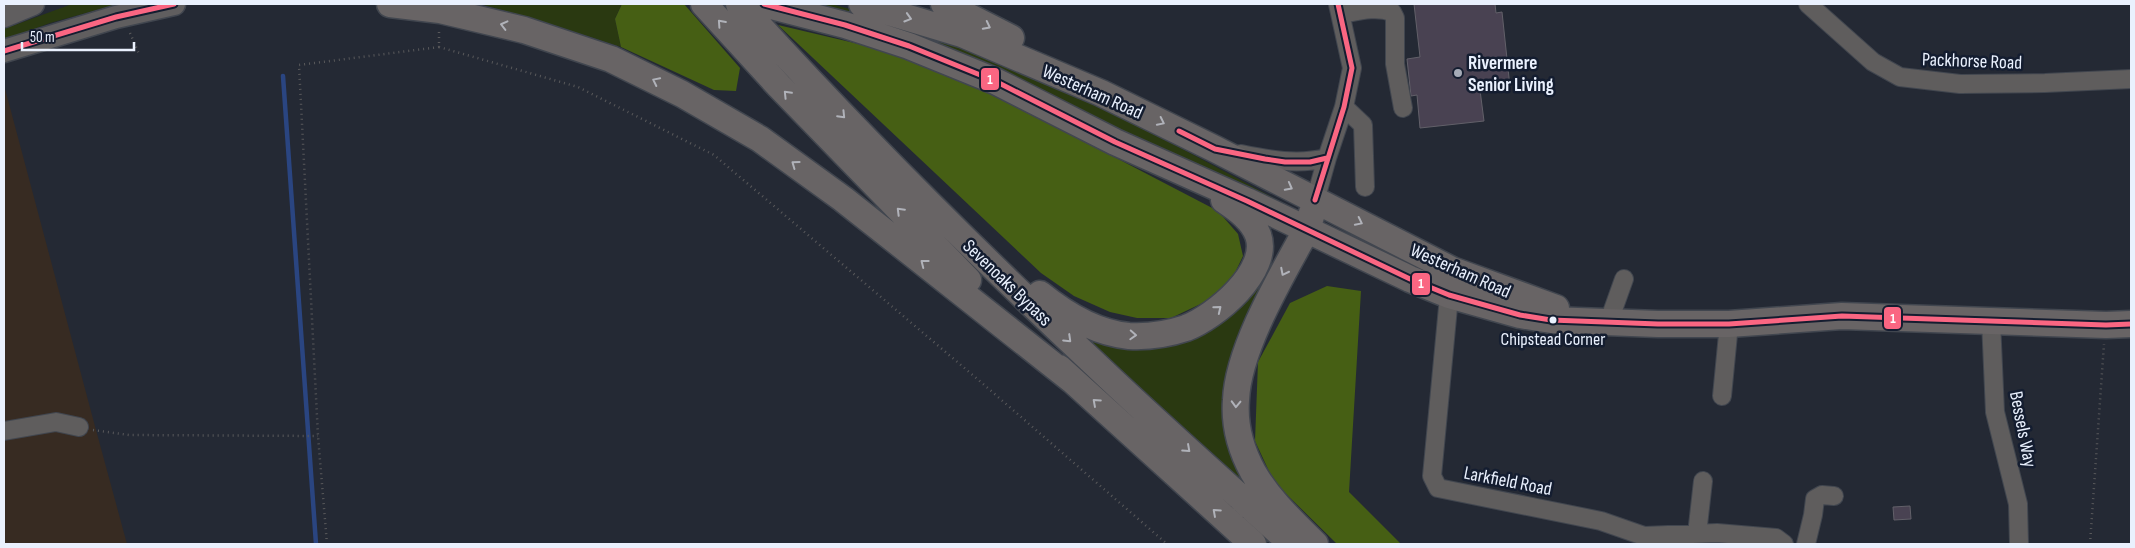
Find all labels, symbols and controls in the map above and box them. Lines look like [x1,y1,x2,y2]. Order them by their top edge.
one-way arrow [904,12,912,22]
scale bar [22,20,135,52]
one-way arrow [499,20,508,31]
one-way arrow [718,20,727,29]
one-way arrow [982,20,991,30]
text: 50 m [30,28,55,47]
street label: Packhorse Road [1921,48,2022,75]
place label: Rivermere Senior Living [1468,52,1554,97]
street label: Westerham Road [1039,60,1146,125]
line badge: 1 [980,67,1000,91]
marker: Rivermere Senior Living [1452,67,1464,79]
text: 1 [987,71,993,88]
one-way arrow [652,77,661,87]
one-way arrow [784,91,793,100]
one-way arrow [836,109,845,118]
one-way arrow [1155,116,1164,126]
one-way arrow [791,161,801,170]
one-way arrow [1284,181,1293,191]
one-way arrow [897,208,906,217]
one-way arrow [1354,216,1363,226]
street label: Sevenoaks Bypass [958,235,1056,331]
street label: Westerham Road [1407,239,1514,304]
one-way arrow [920,260,930,269]
one-way arrow [1280,267,1290,276]
line badge: 1 [1411,272,1431,296]
text: 1 [1418,275,1424,292]
one-way arrow [1213,305,1222,314]
line badge: 1 [1883,306,1902,330]
text: 1 [1890,310,1896,327]
marker: Chipstead Corner [1548,315,1558,325]
place label: Chipstead Corner [1501,329,1605,350]
one-way arrow [1129,330,1137,341]
one-way arrow [1062,333,1071,342]
street label: Bessels Way [2004,389,2041,470]
one-way arrow [1093,399,1102,408]
one-way arrow [1231,400,1241,408]
one-way arrow [1181,444,1190,453]
street label: Larkfield Road [1462,462,1554,501]
one-way arrow [1213,508,1222,517]

